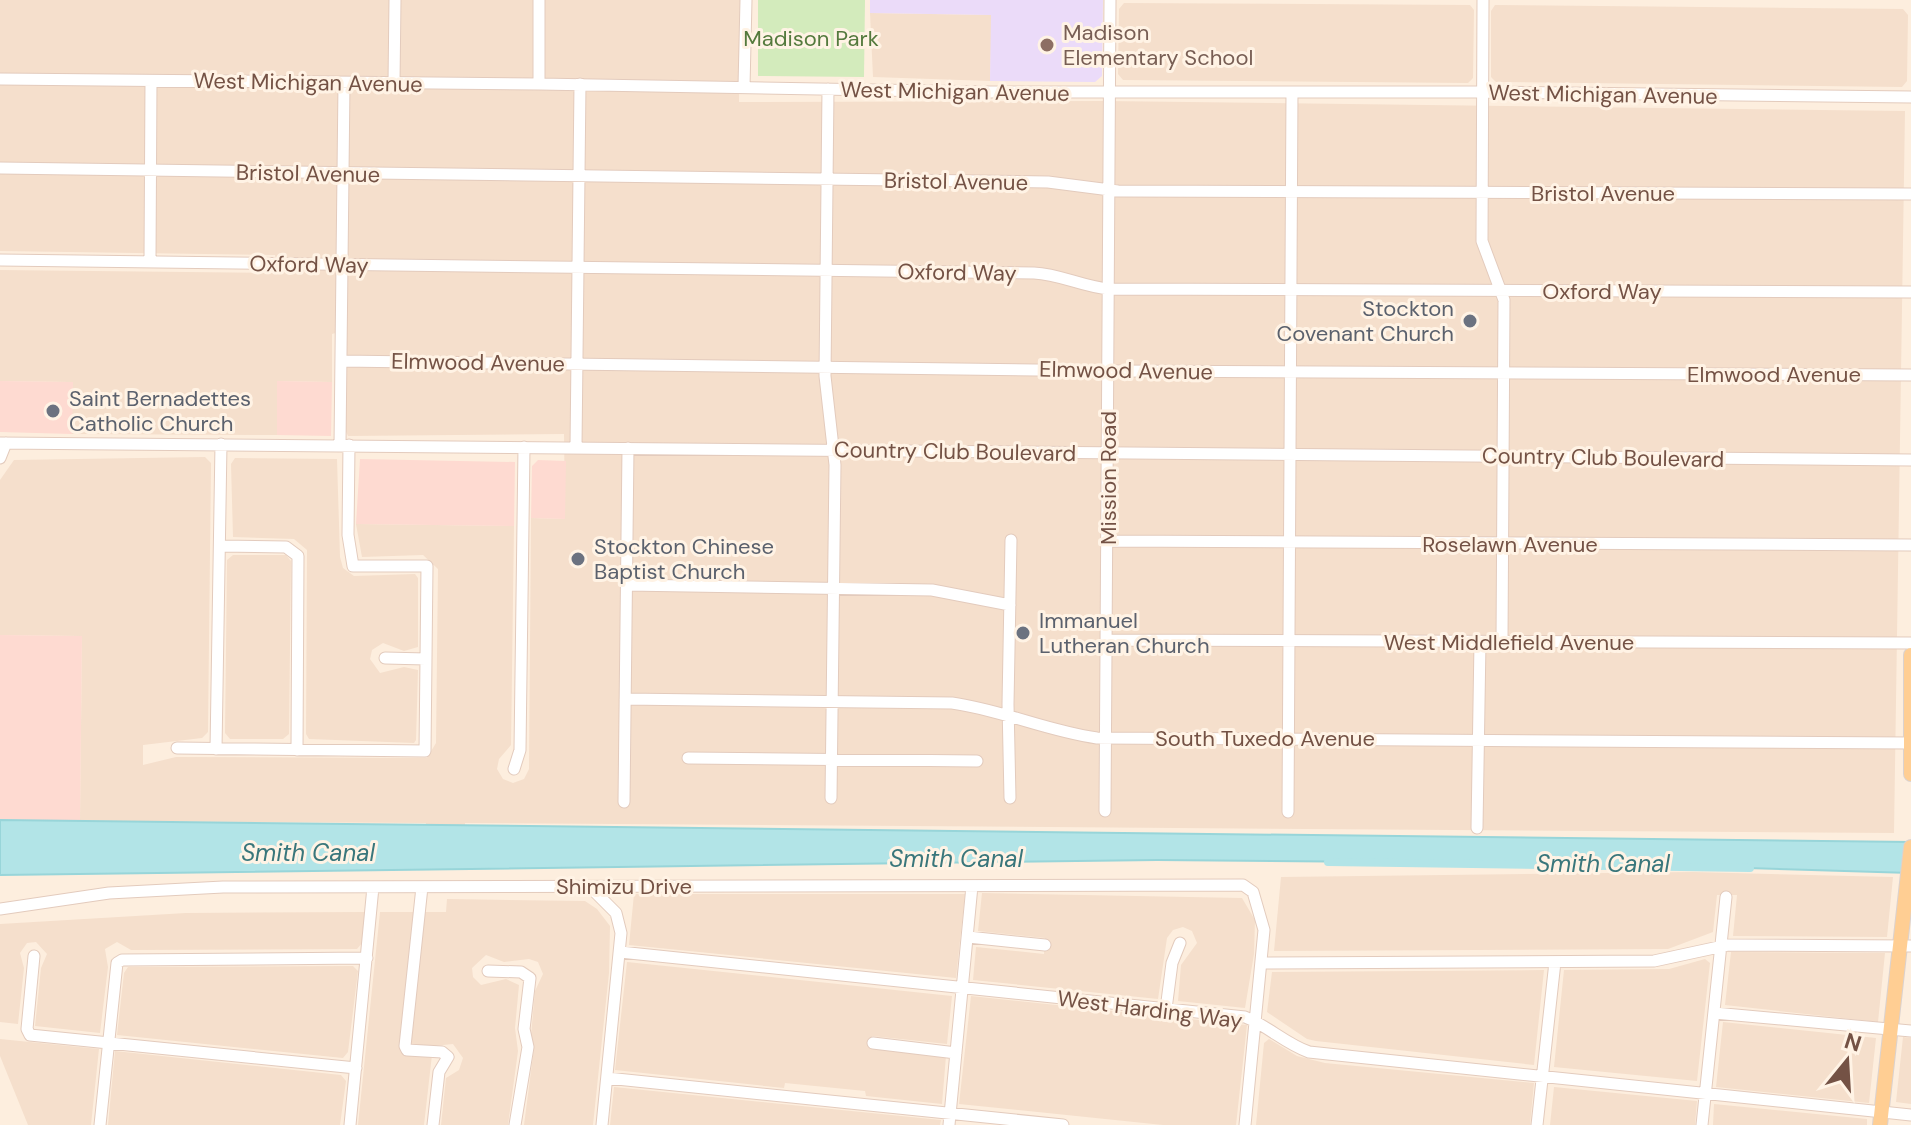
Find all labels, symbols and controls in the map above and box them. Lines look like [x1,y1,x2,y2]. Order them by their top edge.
place label: Madison Elementary School [1063,18,1253,72]
park label: Madison Park [743,24,879,53]
marker: Madison Elementary School [1038,36,1056,54]
street label: West Michigan Avenue [193,66,423,99]
street label: West Michigan Avenue [840,75,1070,108]
street label: West Michigan Avenue [1488,78,1718,111]
street label: Bristol Avenue [236,158,380,189]
street label: Bristol Avenue [884,166,1028,197]
street label: Bristol Avenue [1531,179,1675,208]
street label: Oxford Way [249,249,369,280]
street label: Oxford Way [897,257,1017,288]
street label: Oxford Way [1542,277,1662,306]
place label: Stockton Covenant Church [1277,294,1454,348]
marker: Stockton Covenant Church [1461,312,1479,330]
street label: Elmwood Avenue [391,346,565,379]
street label: Elmwood Avenue [1039,354,1213,387]
street label: Elmwood Avenue [1687,360,1861,389]
place label: Saint Bernadettes Catholic Church [69,384,251,438]
marker: Saint Bernadettes Catholic Church [44,402,62,420]
street label: Mission Road [1094,411,1123,545]
street label: Country Club Boulevard [834,435,1076,468]
street label: Country Club Boulevard [1482,441,1724,474]
street label: Roselawn Avenue [1422,530,1598,559]
place label: Stockton Chinese Baptist Church [594,532,774,586]
marker: Stockton Chinese Baptist Church [569,550,587,568]
place label: Immanuel Lutheran Church [1039,606,1210,660]
marker: Immanuel Lutheran Church [1014,624,1032,642]
street label: West Middlefield Avenue [1384,628,1634,657]
street label: South Tuxedo Avenue [1155,724,1375,753]
water label: Smith Canal [241,837,375,868]
water label: Smith Canal [889,843,1023,874]
water label: Smith Canal [1536,848,1670,879]
street label: Shimizu Drive [556,872,692,901]
street label: West Harding Way [1056,984,1244,1035]
north arrow [1807,1021,1887,1101]
text: N [1841,1026,1865,1059]

